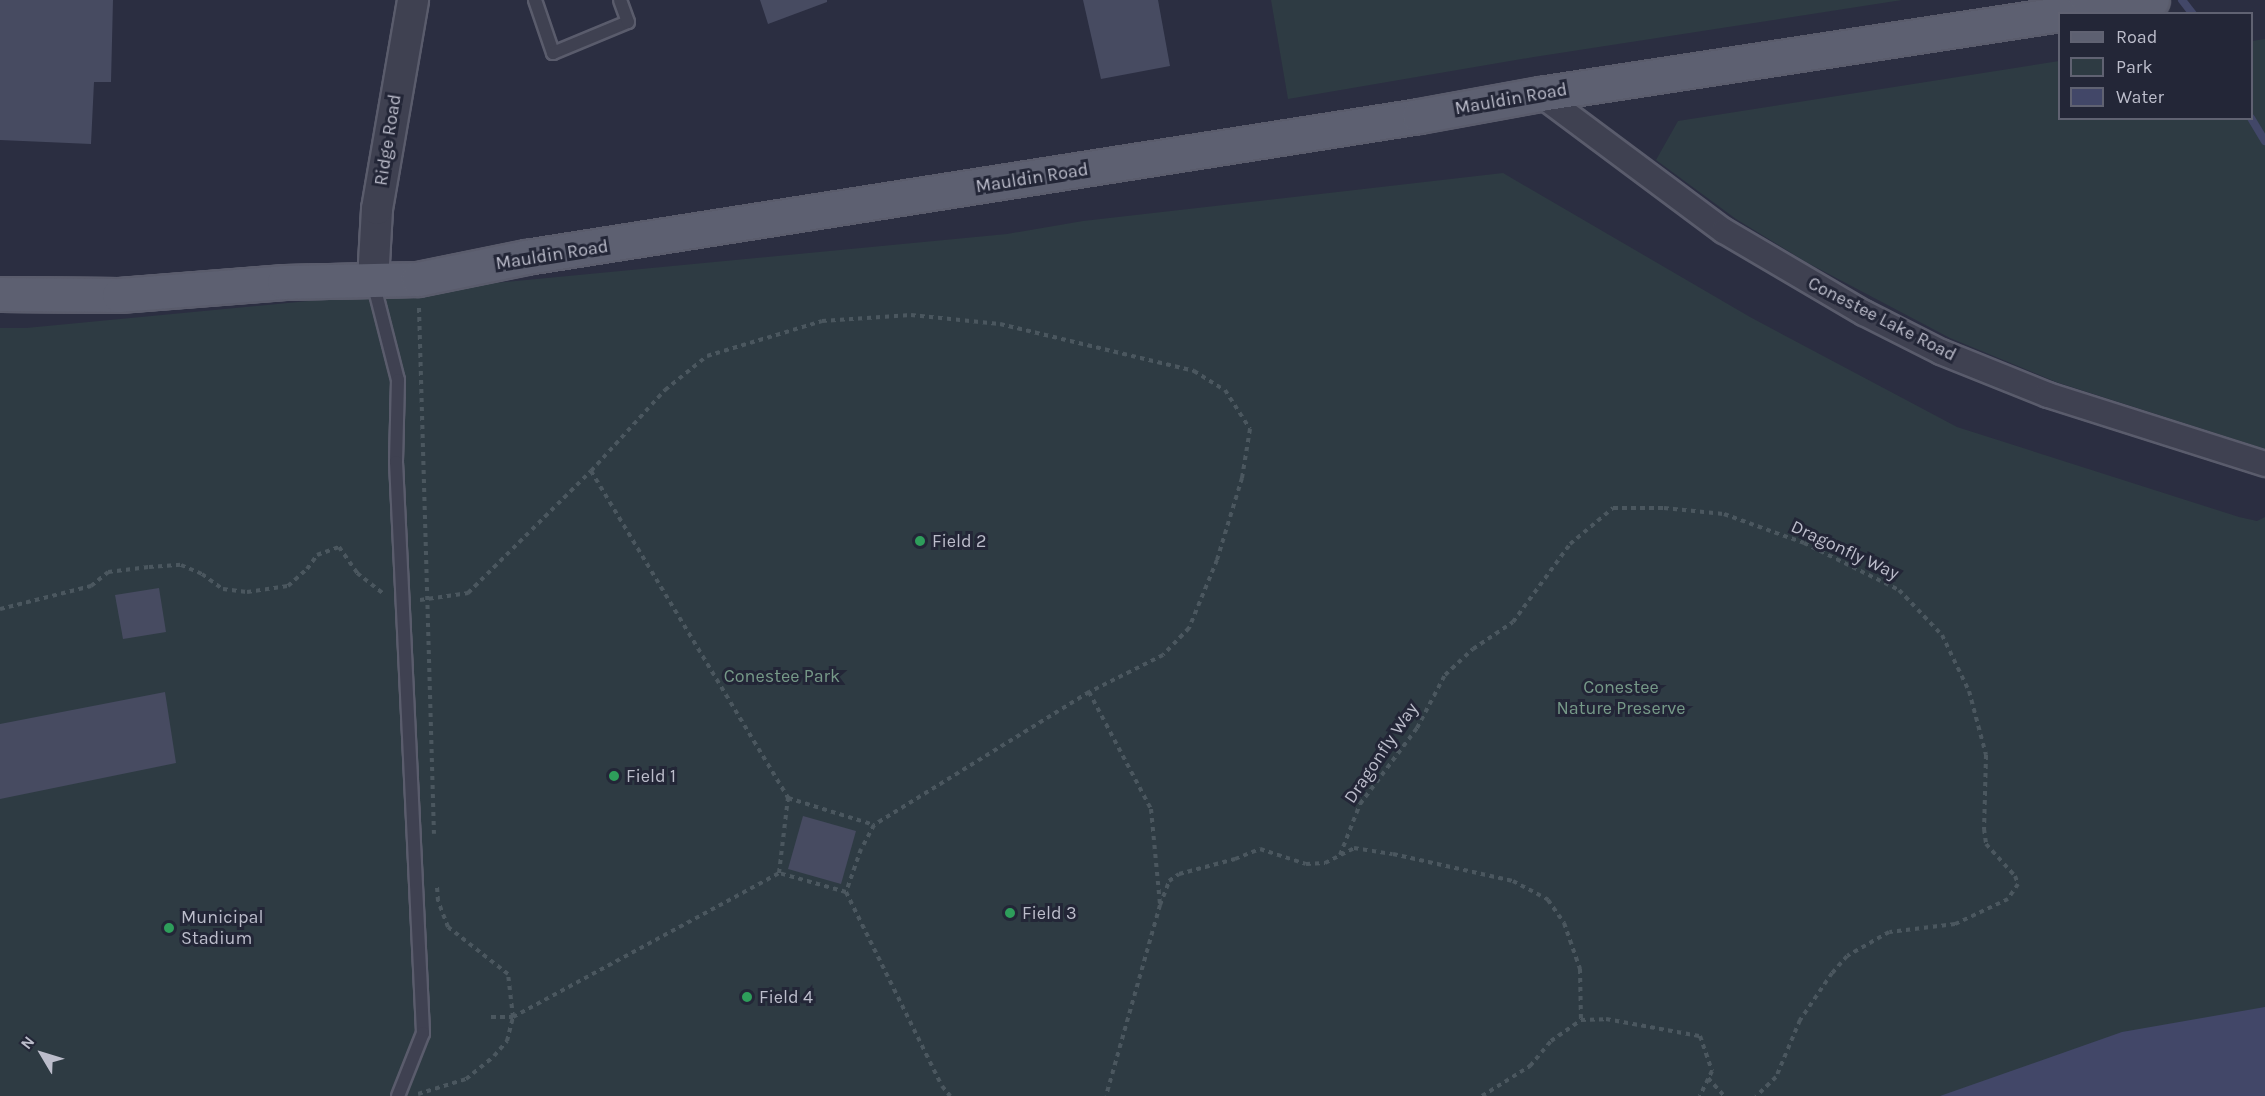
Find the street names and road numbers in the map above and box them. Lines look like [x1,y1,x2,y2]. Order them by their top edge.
street label: Mauldin Road [1453,78,1569,120]
street label: Ridge Road [370,93,406,187]
street label: Mauldin Road [974,158,1090,198]
street label: Mauldin Road [494,235,610,275]
street label: Conestee Lake Road [1804,272,1960,366]
street label: Dragonfly Way [1787,516,1903,584]
street label: Dragonfly Way [1339,699,1423,807]

